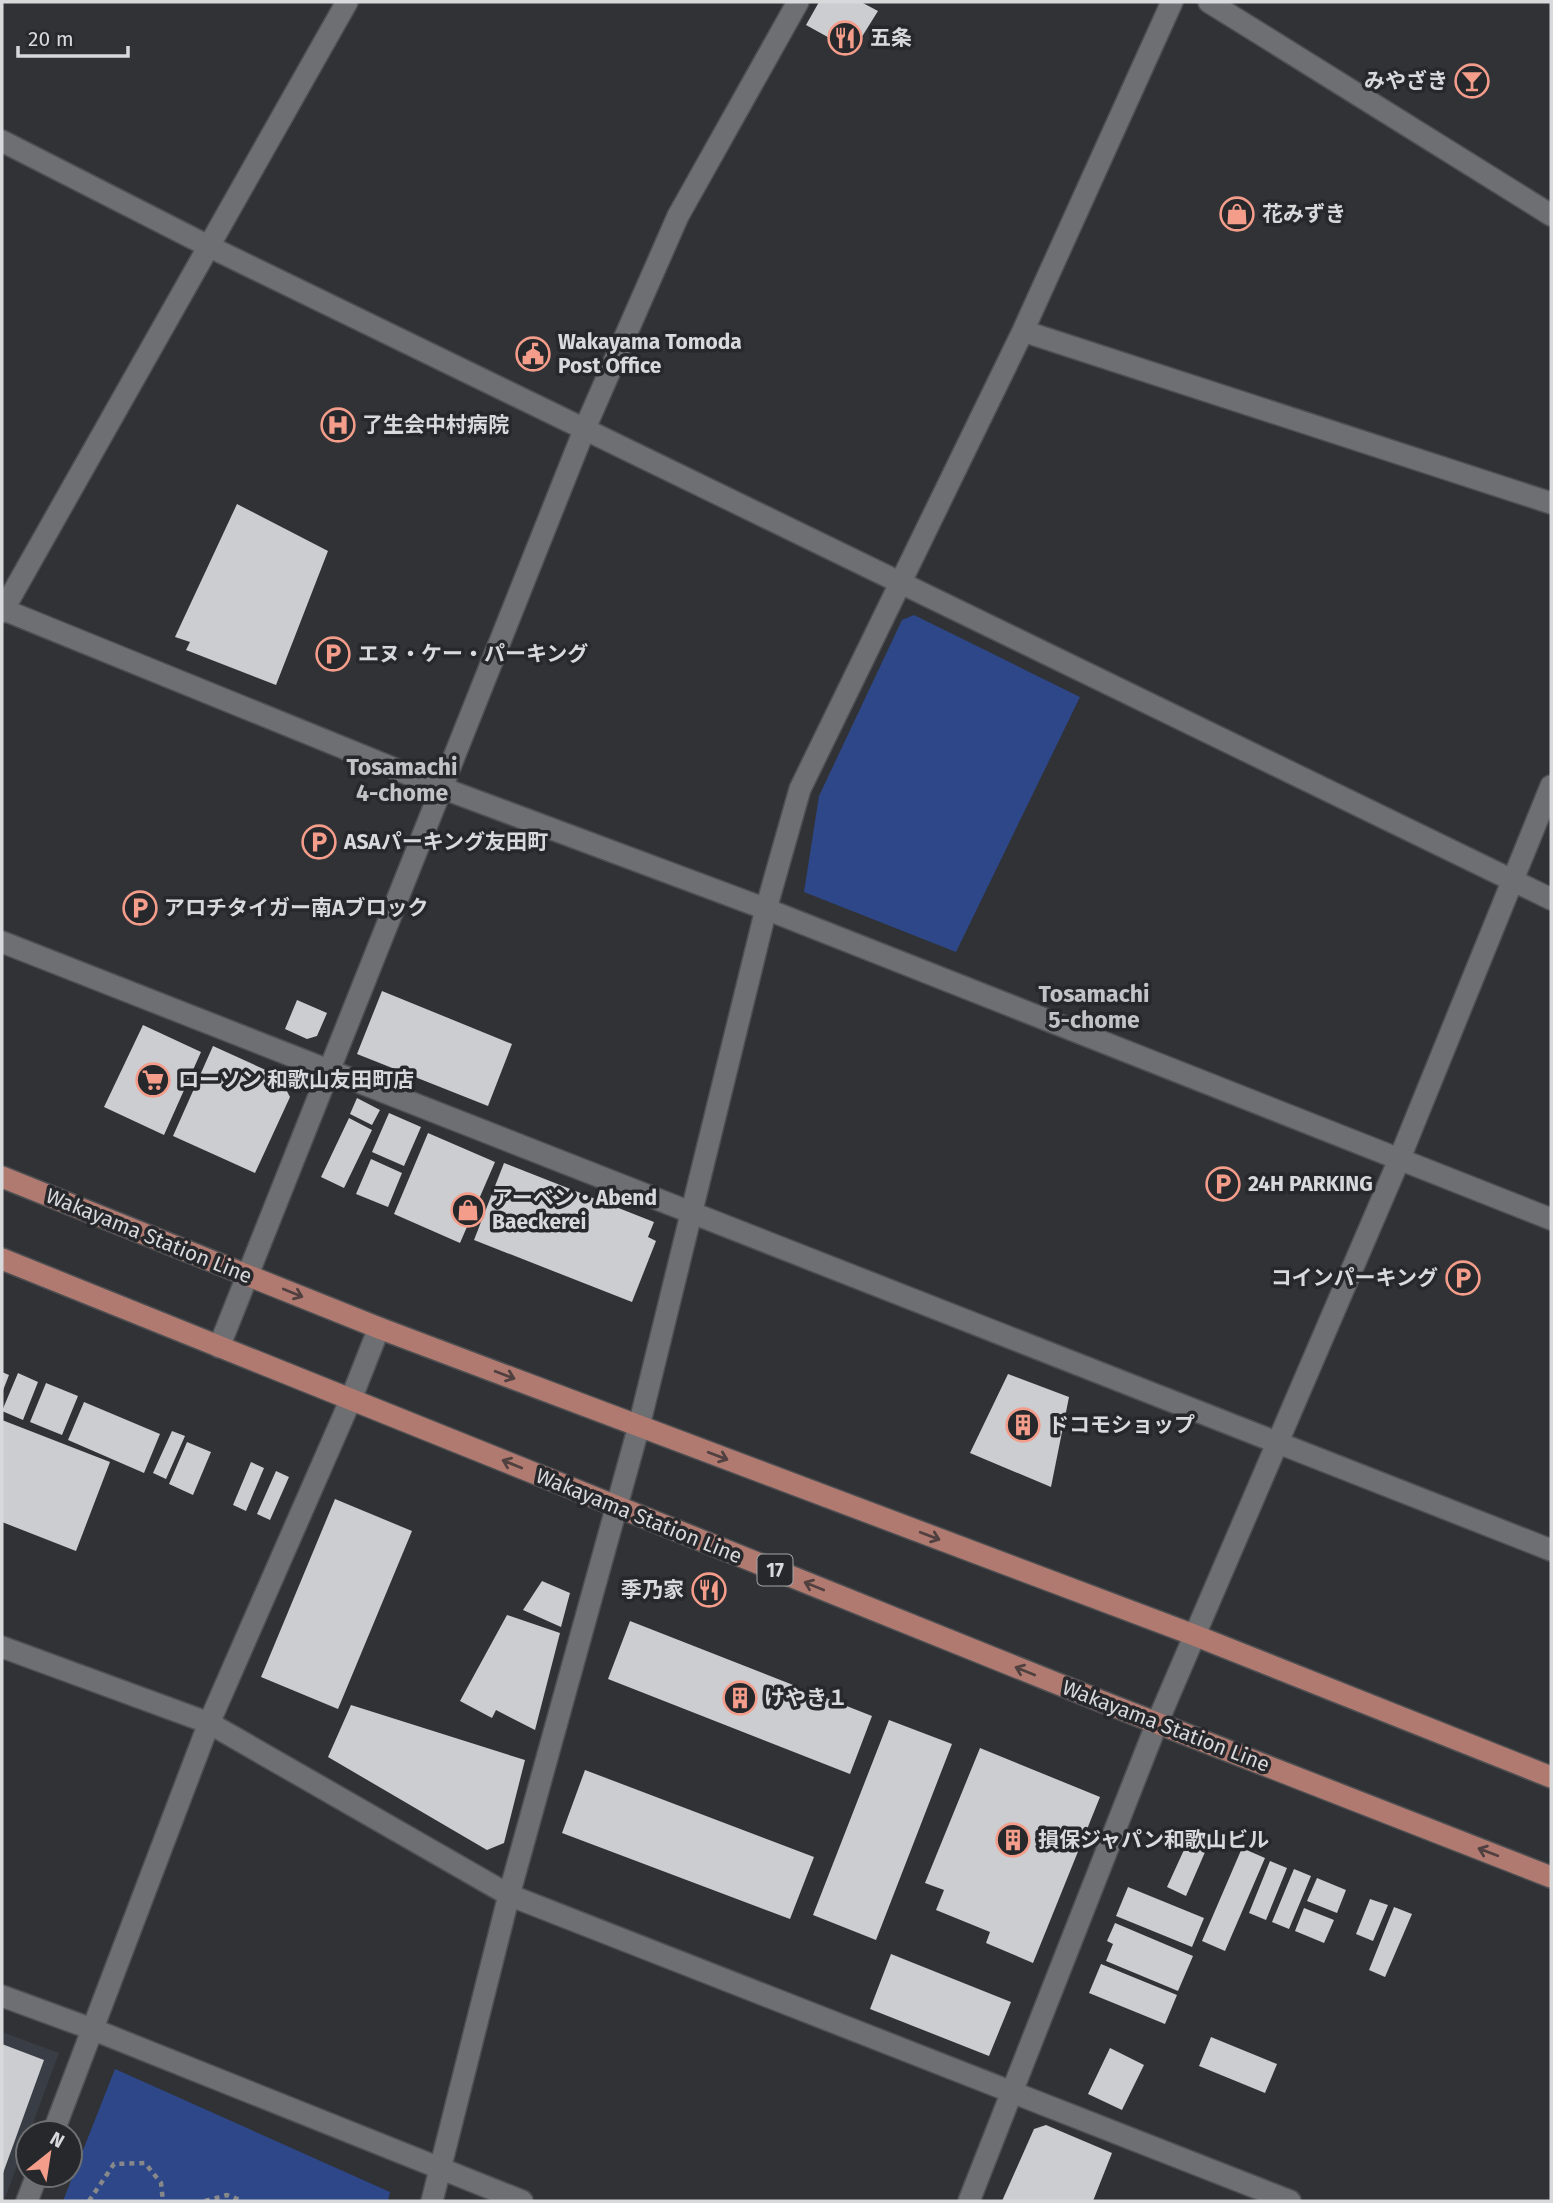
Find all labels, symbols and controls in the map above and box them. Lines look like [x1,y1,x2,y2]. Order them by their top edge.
scale bar [18,14,128,58]
restaurant icon: 五条 [826,19,864,57]
place label: 五条 [870,25,912,51]
text: 20 m [28,26,74,52]
bar icon: みやざき [1453,62,1491,100]
place label: みやざき [1364,68,1448,94]
shop icon: 花みずき [1218,195,1256,233]
place label: 花みずき [1262,201,1346,227]
place label: Wakayama Tomoda Post Office [558,329,742,379]
public building icon: Wakayama Tomoda Post Office [514,335,552,373]
hospital icon: 了生会中村病院 [319,406,357,444]
place label: 了生会中村病院 [362,412,509,438]
parking icon: エヌ・ケー・パーキング [314,635,352,673]
place label: エヌ・ケー・パーキング [358,641,588,667]
district label: Tosamachi 4-chome [347,753,457,807]
parking icon: ASAパーキング友田町 [300,823,338,861]
place label: ASAパーキング友田町 [343,829,548,855]
parking icon: アロチタイガー南Aブロック [121,889,159,927]
place label: アロチタイガー南Aブロック [164,895,428,921]
district label: Tosamachi 5-chome [1039,980,1149,1034]
supermarket icon: ローソン 和歌山友田町店 [134,1061,172,1099]
place label: ローソン 和歌山友田町店 [178,1067,414,1093]
parking icon: 24H PARKING [1204,1165,1242,1203]
place label: 24H PARKING [1248,1171,1373,1197]
street label: Wakayama Station Line [42,1183,256,1289]
place label: アーベン・Abend Baeckerei [492,1185,657,1235]
shop icon: アーベン・Abend Baeckerei [449,1191,487,1229]
parking icon: コインパーキング [1444,1259,1482,1297]
place label: コインパーキング [1271,1265,1438,1291]
one-way arrow [281,1288,303,1301]
one-way arrow [493,1370,515,1382]
building icon: ドコモショップ [1004,1406,1042,1444]
place label: ドコモショップ [1048,1412,1195,1438]
one-way arrow [706,1450,728,1463]
one-way arrow [501,1457,523,1470]
street label: Wakayama Station Line [532,1463,746,1569]
one-way arrow [919,1531,941,1543]
road number: 17 [758,1554,792,1586]
restaurant icon: 季乃家 [690,1571,728,1609]
place label: 季乃家 [621,1577,684,1603]
one-way arrow [803,1578,825,1591]
one-way arrow [1014,1663,1036,1676]
street label: Wakayama Station Line [1059,1674,1273,1778]
building icon: けやき１ [721,1679,759,1717]
place label: けやき１ [764,1685,848,1711]
building icon: 損保ジャパン和歌山ビル [994,1821,1032,1859]
place label: 損保ジャパン和歌山ビル [1038,1827,1269,1853]
one-way arrow [1477,1844,1499,1857]
north arrow [14,2119,84,2189]
text: N [46,2127,68,2153]

